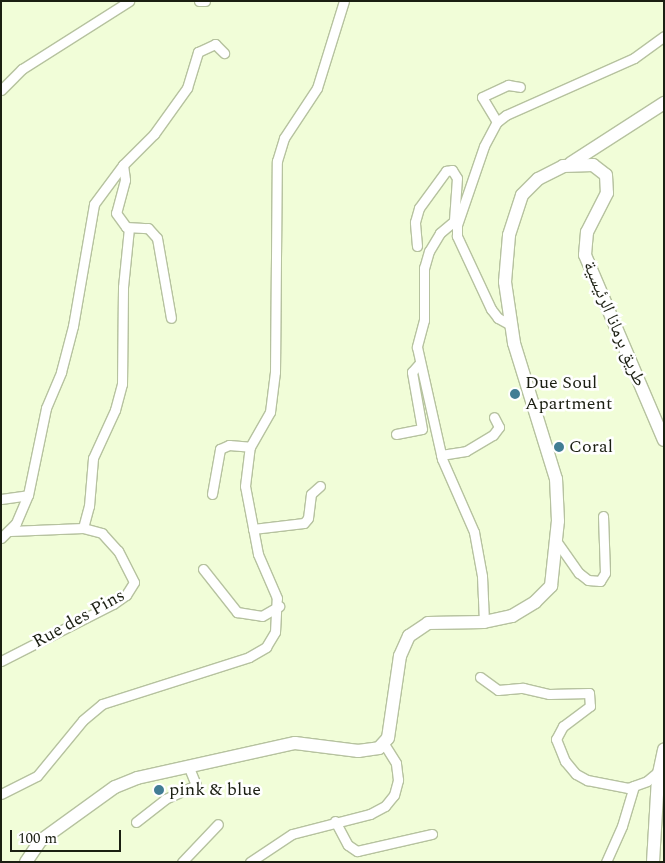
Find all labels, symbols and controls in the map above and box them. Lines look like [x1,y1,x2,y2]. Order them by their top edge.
street label: طريق برمانا الرئيسية [578,258,650,390]
place label: Due Soul Apartment [525,373,612,416]
marker: Due Soul Apartment [509,388,521,400]
place label: Coral [569,436,613,458]
marker: Coral [553,441,565,453]
street label: Rue des Pins [29,585,129,653]
place label: pink & blue [169,779,261,801]
marker: pink & blue [153,784,165,796]
scale bar [12,820,124,852]
text: 100 m [18,827,57,850]

